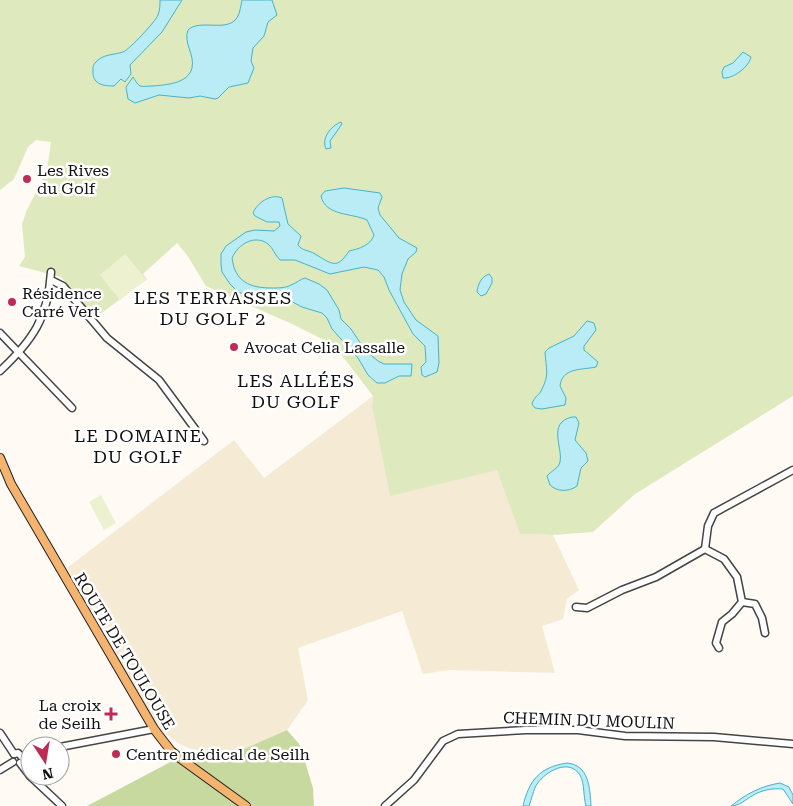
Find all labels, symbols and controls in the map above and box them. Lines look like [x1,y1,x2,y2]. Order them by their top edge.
place label: Les Rives du Golf [37,161,109,198]
marker: Les Rives du Golf [21,173,33,185]
place label: Résidence Carré Vert [22,284,102,321]
district label: LES TERRASSES DU GOLF 2 [134,287,292,329]
marker: Résidence Carré Vert [6,296,18,308]
place label: Avocat Celia Lassalle [244,338,405,357]
marker: Avocat Celia Lassalle [228,341,240,353]
district label: LES ALLÉES DU GOLF [237,370,355,412]
district label: LE DOMAINE DU GOLF [74,425,202,467]
street label: ROUTE DE TOULOUSE [70,569,179,733]
place label: La croix de Seilh [39,696,102,733]
marker: La croix de Seilh [105,708,117,720]
street label: CHEMIN DU MOULIN [503,708,675,733]
north arrow [20,736,70,786]
place label: Centre médical de Seilh [126,745,310,764]
marker: Centre médical de Seilh [110,748,122,760]
text: N [41,765,55,783]

